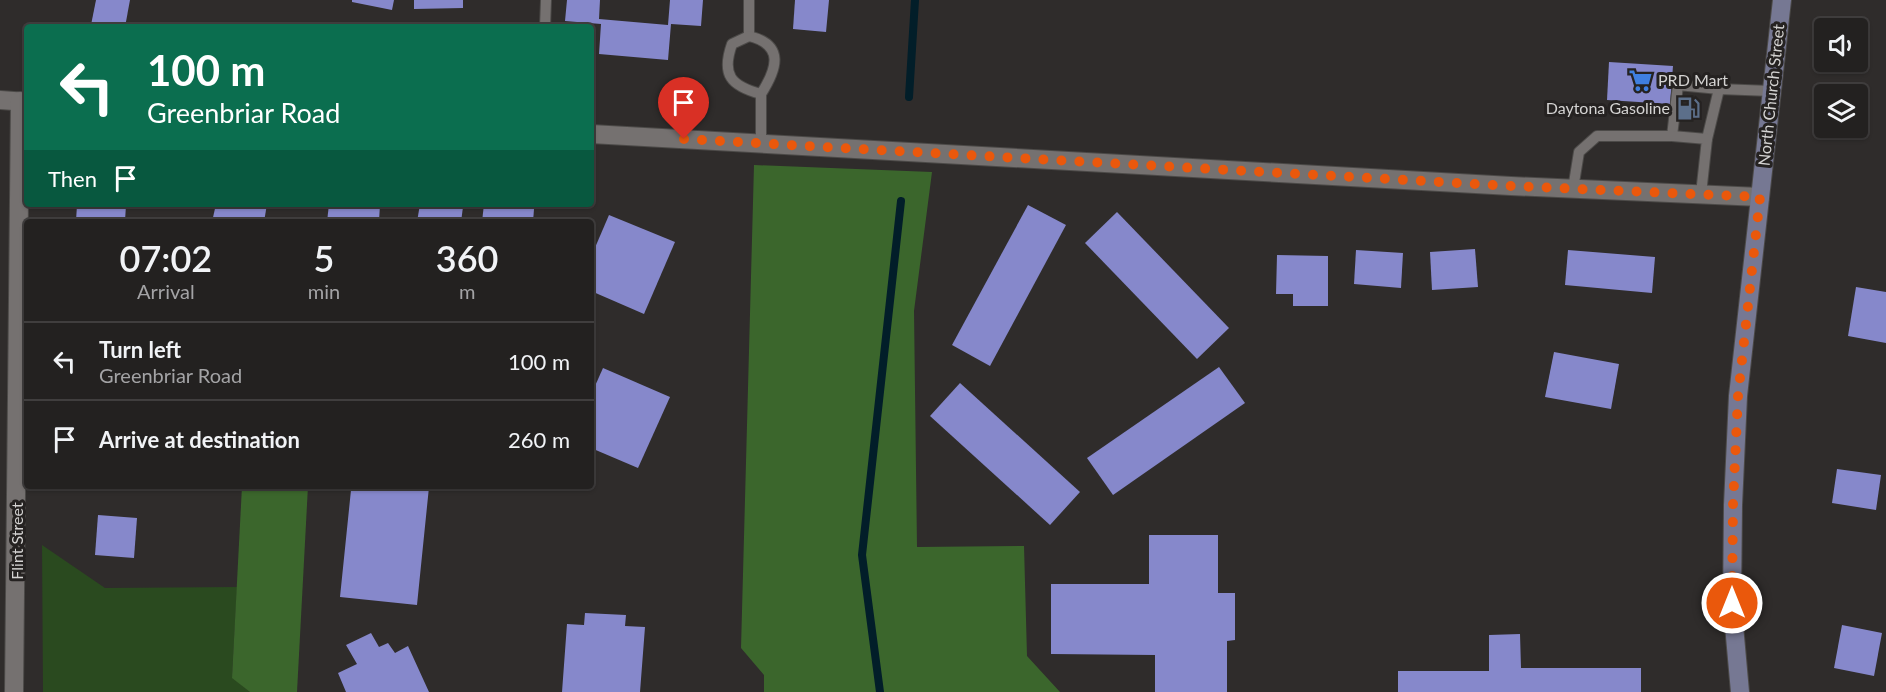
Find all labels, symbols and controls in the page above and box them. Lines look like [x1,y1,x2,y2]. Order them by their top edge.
map controls [1814,18,1868,138]
button: sound [1814,18,1868,72]
street label: North Church Street [1754,23,1787,167]
text: 100 m [147,45,265,95]
icon: left [48,48,126,126]
supermarket icon: PRD Mart [1627,67,1653,93]
place label: PRD Mart [1658,70,1728,89]
pin [658,77,709,139]
button: layers [1814,84,1868,138]
icon: arrive [667,86,700,119]
fuel station icon: Daytona Gasoline [1675,95,1701,121]
text: Greenbriar Road [147,96,340,129]
place label: Daytona Gasoline [1546,98,1670,117]
icon: arrive [109,162,142,195]
text: Then [48,165,97,192]
text: 07:02 [120,236,212,280]
text: 5 [314,236,334,280]
text: 360 [436,236,498,280]
text: Arrival [137,279,195,303]
text: min [308,279,340,303]
text: m [459,279,475,303]
text: Turn left [99,336,181,363]
icon: left [48,345,81,378]
text: 100 m [508,348,570,375]
text: Greenbriar Road [99,363,242,387]
icon: arrive [48,423,81,456]
text: Arrive at destination [99,426,300,453]
text: 260 m [508,426,570,453]
street label: Flint Street [7,502,26,580]
position arrow [1700,571,1764,635]

